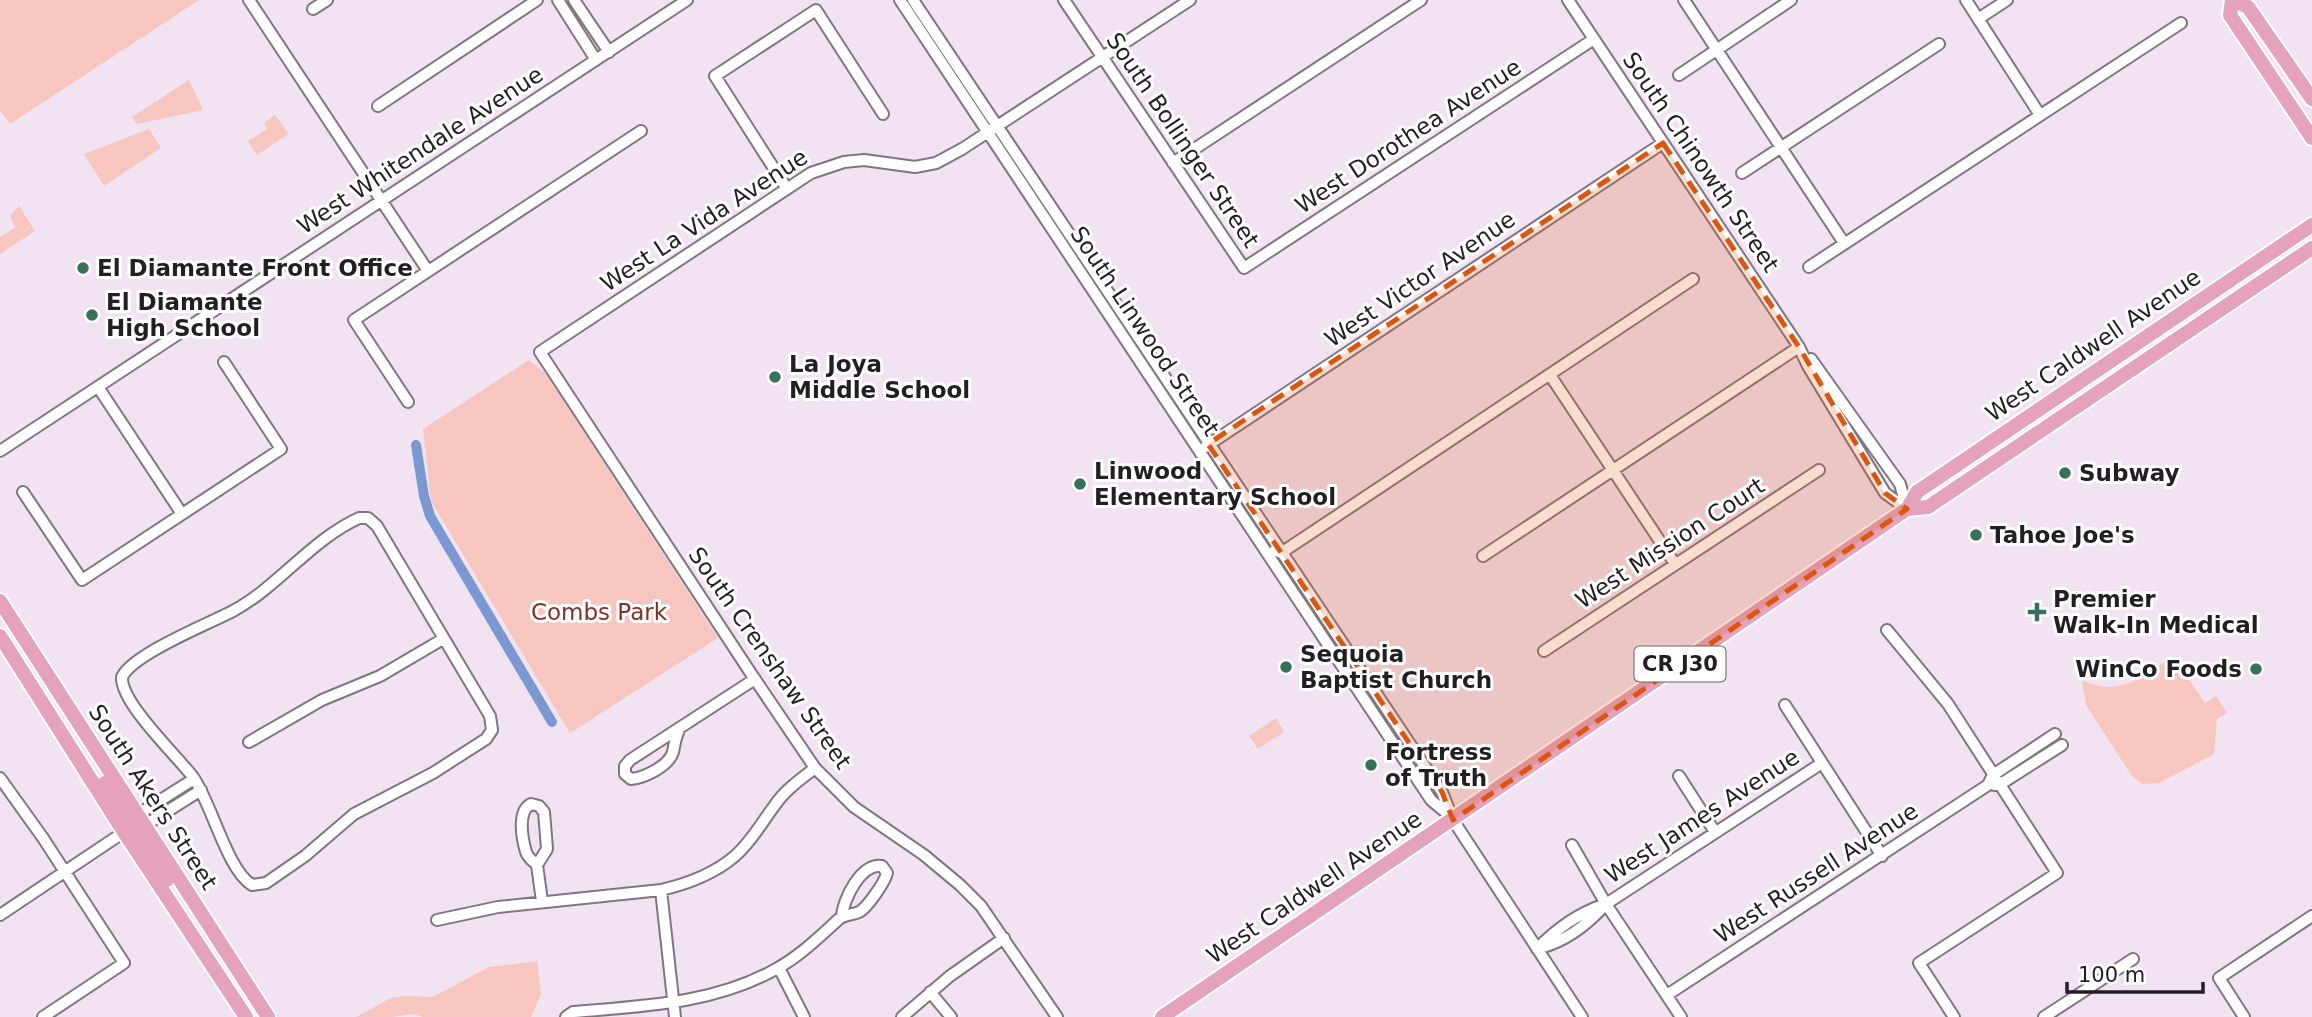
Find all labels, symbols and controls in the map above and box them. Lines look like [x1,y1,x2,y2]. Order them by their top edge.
street label: South Bollinger Street [1101,28,1265,252]
street label: South Chinowth Street [1618,47,1784,277]
street label: West Dorothea Avenue [1291,53,1525,219]
street label: West Whitendale Avenue [292,61,548,239]
street label: West La Vida Avenue [596,143,812,297]
street label: West Victor Avenue [1320,206,1520,352]
street label: South Linwood Street [1065,221,1225,441]
place label: El Diamante Front Office [97,255,413,281]
marker: El Diamante Front Office [75,260,91,276]
street label: West Caldwell Avenue [1981,263,2205,427]
place label: El Diamante High School [106,289,263,341]
marker: El Diamante High School [84,307,100,323]
place label: La Joya Middle School [789,351,970,403]
marker: La Joya Middle School [767,369,783,385]
place label: Linwood Elementary School [1094,458,1336,510]
place label: Subway [2079,460,2179,486]
marker: Subway [2057,465,2073,481]
street label: West Mission Court [1571,472,1769,614]
marker: Linwood Elementary School [1072,476,1088,492]
place label: Tahoe Joe's [1990,522,2135,548]
marker: Tahoe Joe's [1968,527,1984,543]
street label: South Crenshaw Street [683,542,857,774]
place label: Premier Walk-In Medical [2053,586,2259,638]
park label: Combs Park [531,599,668,625]
marker: Premier Walk-In Medical [2027,602,2047,622]
place label: Sequoia Baptist Church [1300,641,1492,693]
road number: CR J30 [1634,646,1726,682]
place label: WinCo Foods [2075,656,2242,682]
marker: Sequoia Baptist Church [1278,659,1294,675]
marker: WinCo Foods [2248,661,2264,677]
street label: South Akers Street [83,700,223,894]
place label: Fortress of Truth [1385,739,1492,791]
street label: West James Avenue [1600,744,1804,888]
marker: Fortress of Truth [1363,757,1379,773]
street label: West Russell Avenue [1710,798,1922,948]
street label: West Caldwell Avenue [1202,805,1426,969]
scale bar [2067,950,2204,994]
text: 100 m [2078,963,2145,987]

